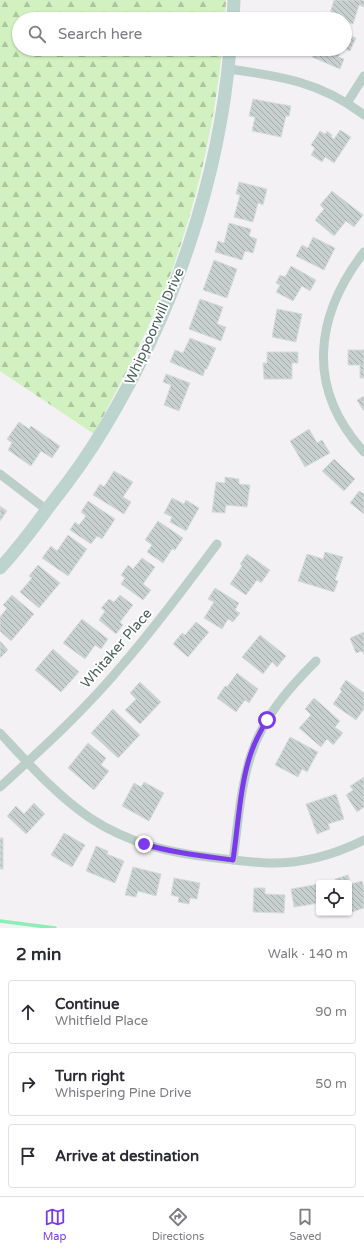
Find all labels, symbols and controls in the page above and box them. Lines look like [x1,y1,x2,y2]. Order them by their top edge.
search box [12,12,352,56]
icon: search [26,23,48,45]
text: Search here [58,25,142,43]
street label: Whippoorwill Drive [121,265,188,387]
street label: Whitaker Place [77,605,156,692]
route start [258,711,276,729]
route end [135,835,153,853]
map controls [316,880,352,916]
button: locate [316,880,352,916]
text: 2 min [16,944,61,965]
text: Walk · 140 m [268,946,348,962]
text: Continue [55,995,119,1013]
icon: ahead [17,1001,39,1023]
text: 90 m [315,1004,347,1020]
text: Whitfield Place [55,1013,148,1029]
text: Turn right [55,1067,125,1085]
icon: right [17,1073,39,1095]
text: 50 m [315,1076,347,1092]
text: Whispering Pine Drive [55,1085,191,1101]
icon: arrive [17,1145,39,1167]
text: Arrive at destination [55,1147,199,1165]
tab: Map [43,1206,66,1243]
tab: Directions [152,1206,204,1243]
tab: Saved [290,1206,321,1243]

